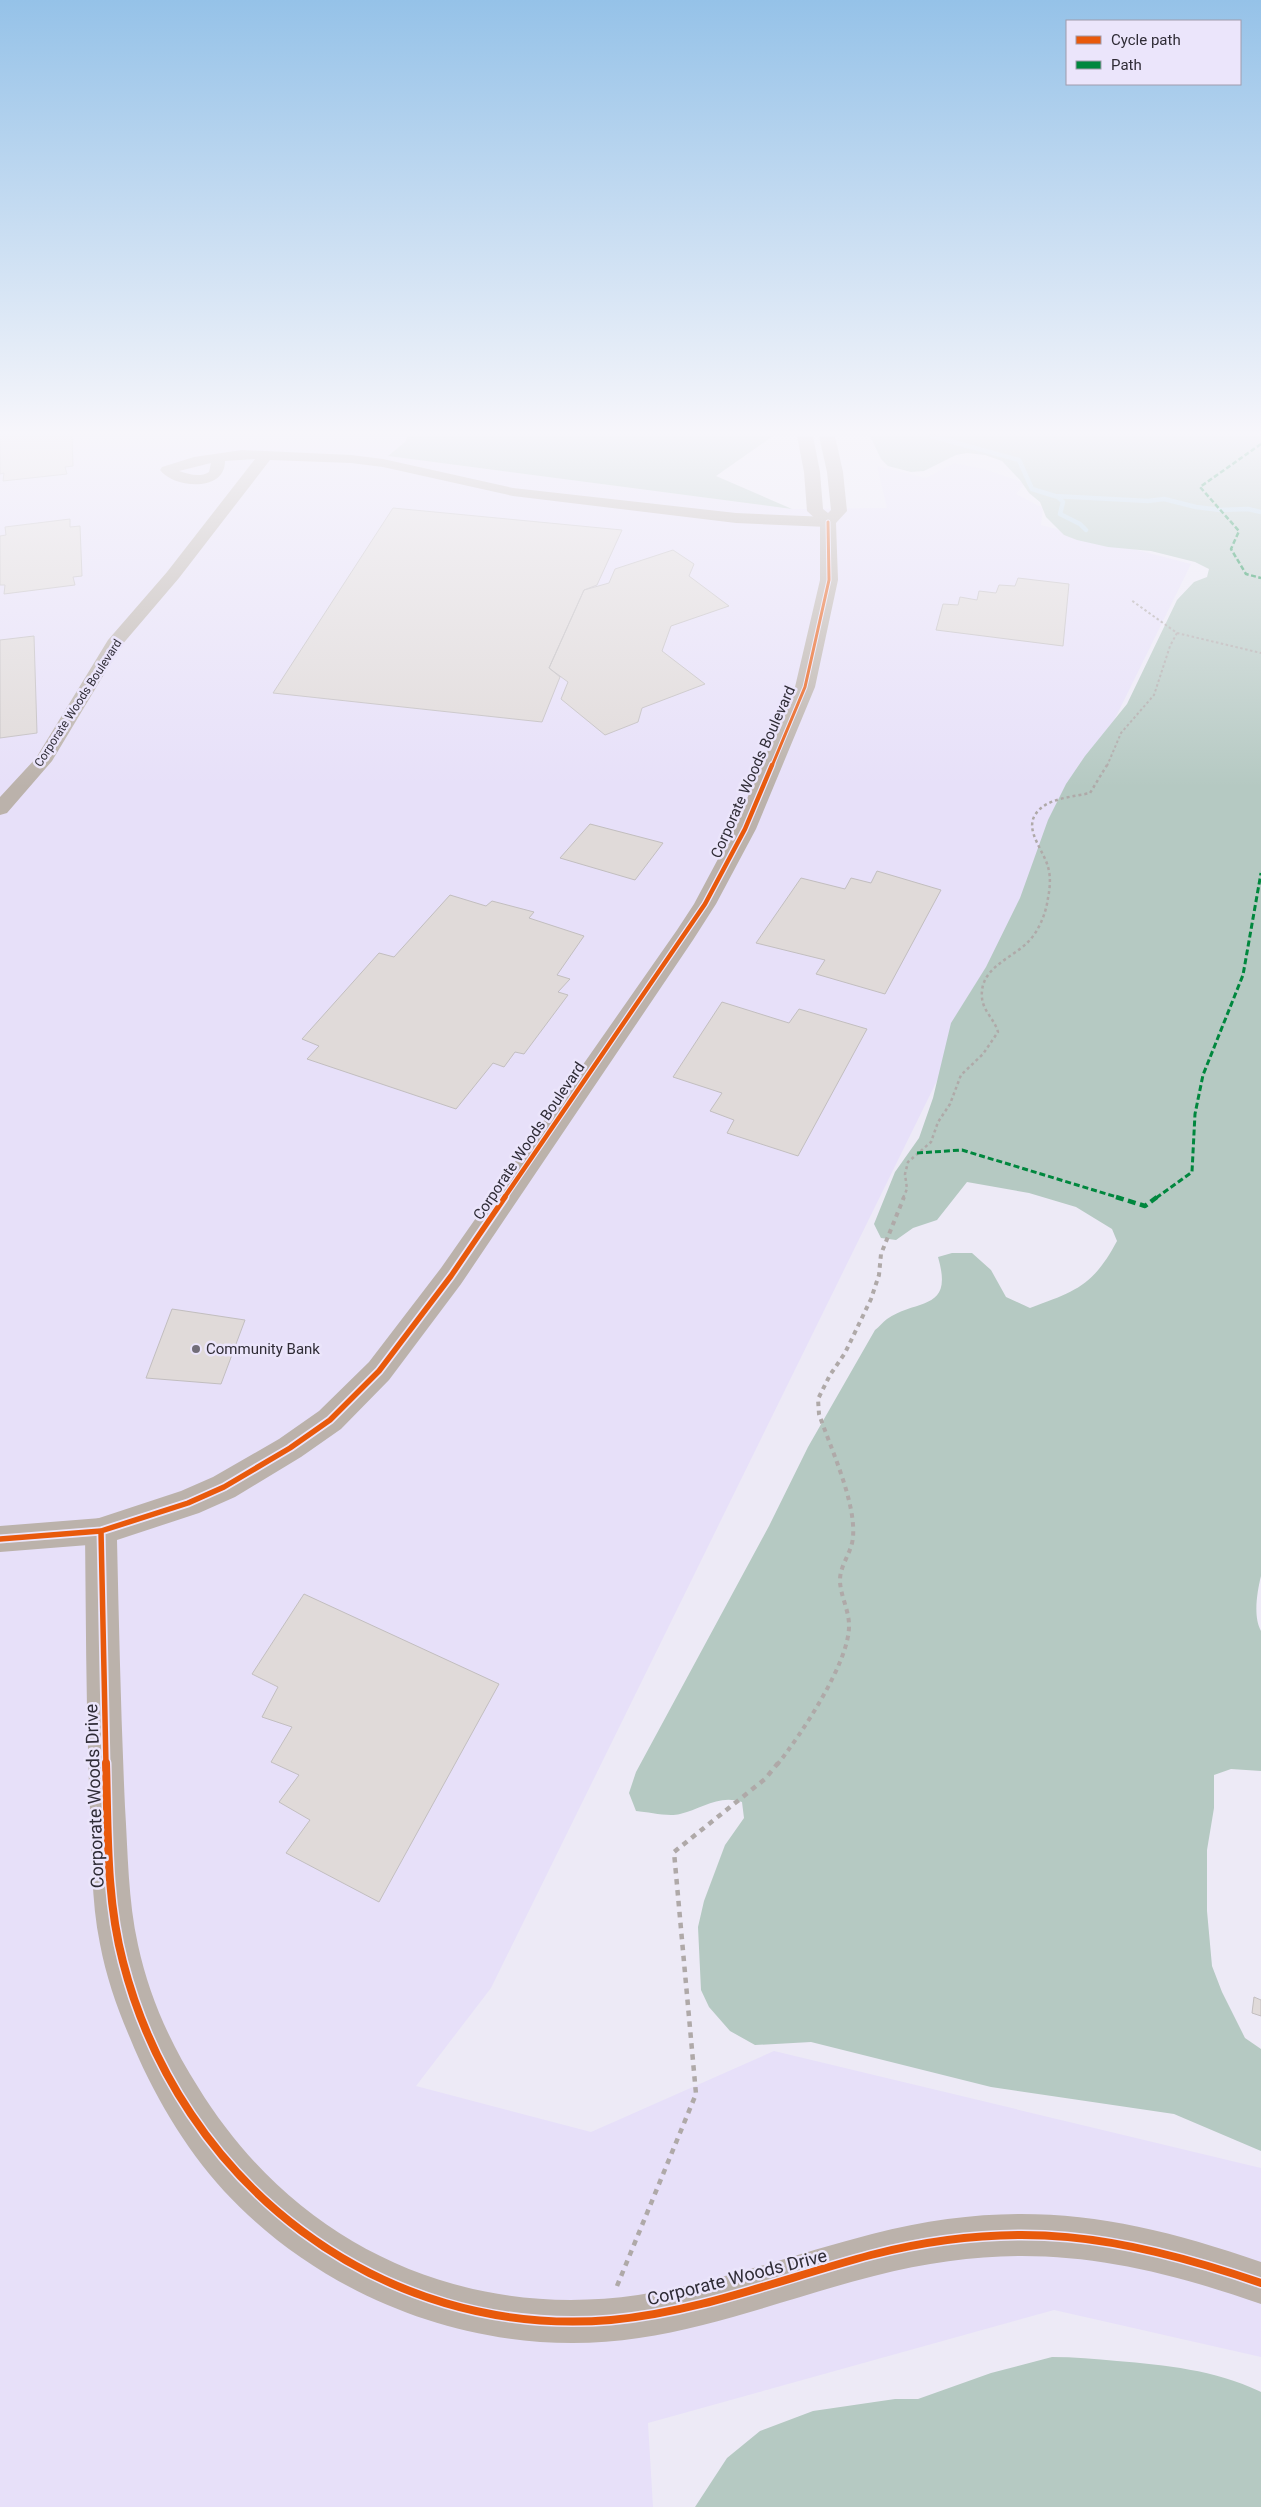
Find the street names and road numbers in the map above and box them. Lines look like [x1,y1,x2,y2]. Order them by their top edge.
street label: Corporate Woods Boulevard [32,637,124,769]
street label: Corporate Woods Boulevard [707,683,799,861]
street label: Corporate Woods Boulevard [469,1059,589,1223]
street label: Corporate Woods Drive [80,1703,108,1889]
street label: Corporate Woods Drive [645,2244,829,2310]

